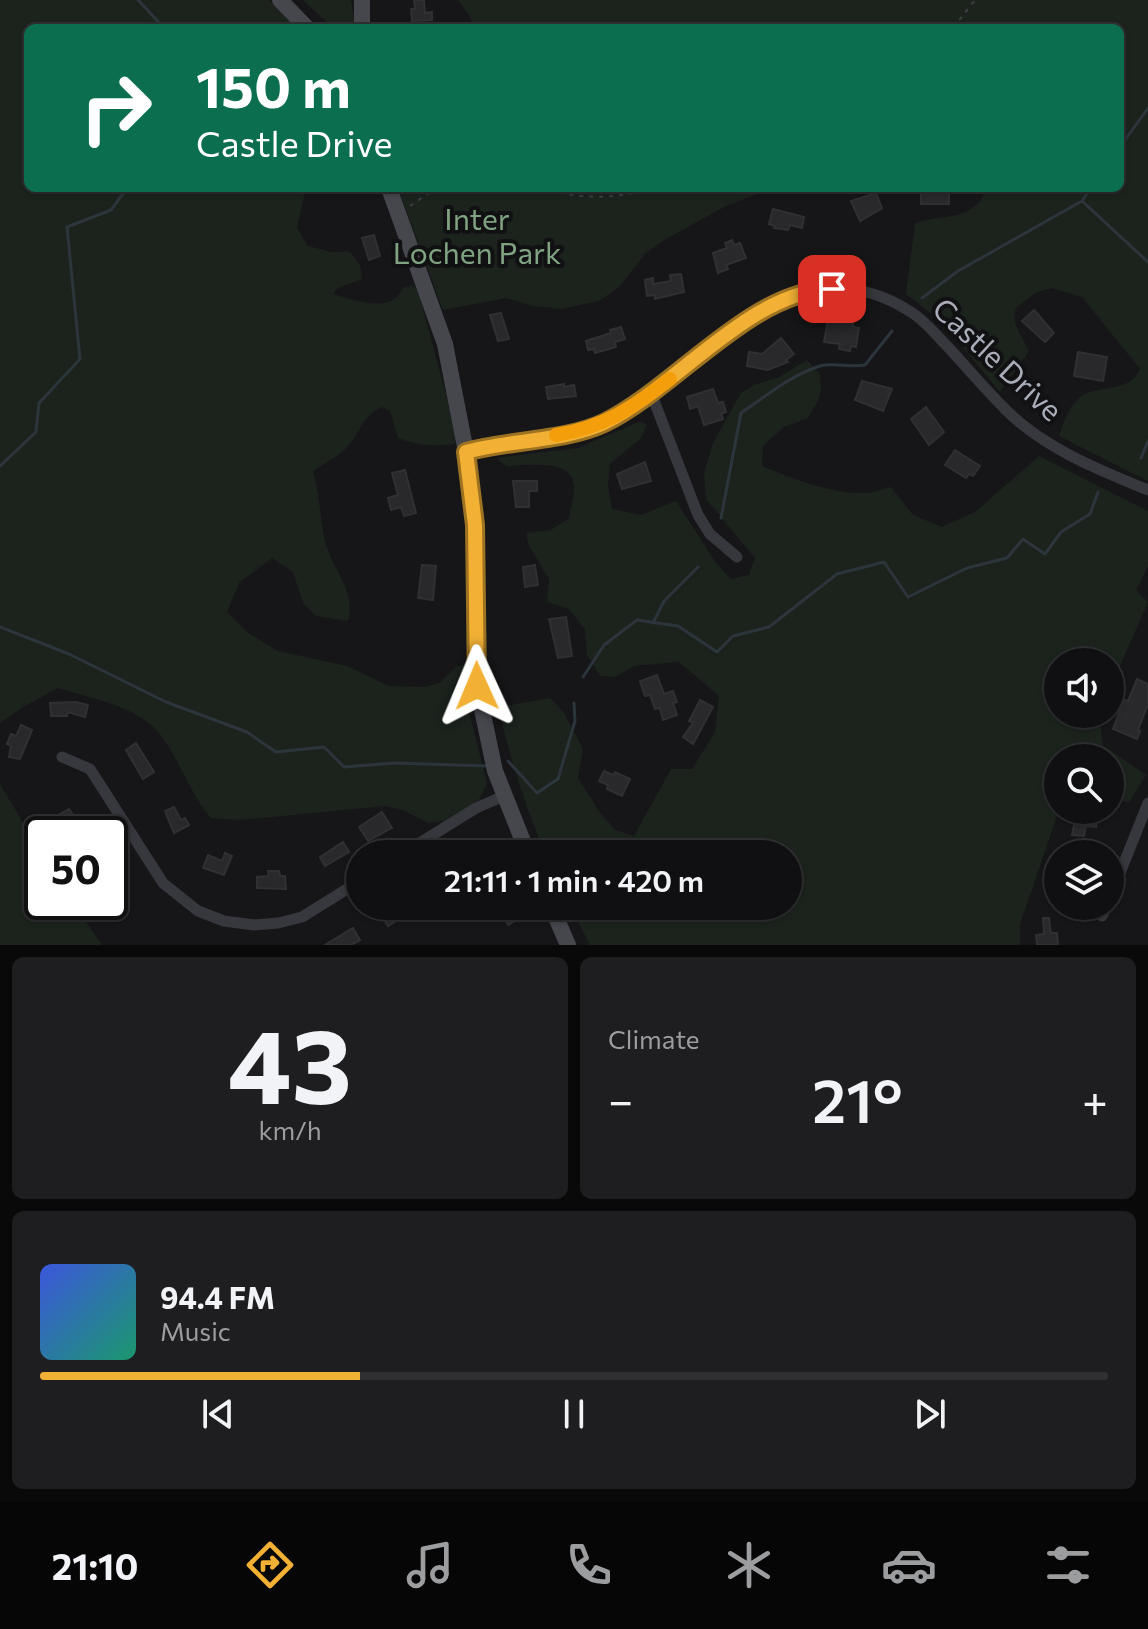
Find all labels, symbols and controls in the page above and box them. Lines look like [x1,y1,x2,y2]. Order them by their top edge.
text: 150 m [196,51,351,120]
icon: right [64,56,168,160]
text: Castle Drive [196,120,393,164]
park label: Inter Lochen Park [393,199,561,270]
pin [798,255,866,323]
icon: arrive [810,267,854,311]
street label: Castle Drive [926,289,1071,428]
position arrow [435,644,519,728]
map controls [1044,648,1124,920]
button: sound [1044,648,1124,728]
button: search [1044,744,1124,824]
speed limit sign: 50 [24,816,128,920]
button: layers [1044,840,1124,920]
text: 21:11 · 1 min · 420 m [444,861,704,898]
text: 43 [228,998,352,1125]
text: Climate [608,1023,700,1054]
text: 21° [812,1062,903,1135]
text: − [608,1072,633,1126]
text: + [1082,1072,1108,1126]
text: km/h [258,1114,322,1145]
text: 94.4 FM [160,1278,275,1315]
text: Music [160,1315,231,1346]
icon: previous [196,1392,240,1436]
icon: pause [552,1392,596,1436]
icon: next [908,1392,952,1436]
icon: directions [242,1537,298,1593]
icon: music [402,1537,458,1593]
icon: phone [561,1537,617,1593]
icon: climate [721,1537,777,1593]
icon: car [881,1537,937,1593]
icon: filters [1040,1537,1096,1593]
text: 21:10 [52,1543,138,1587]

